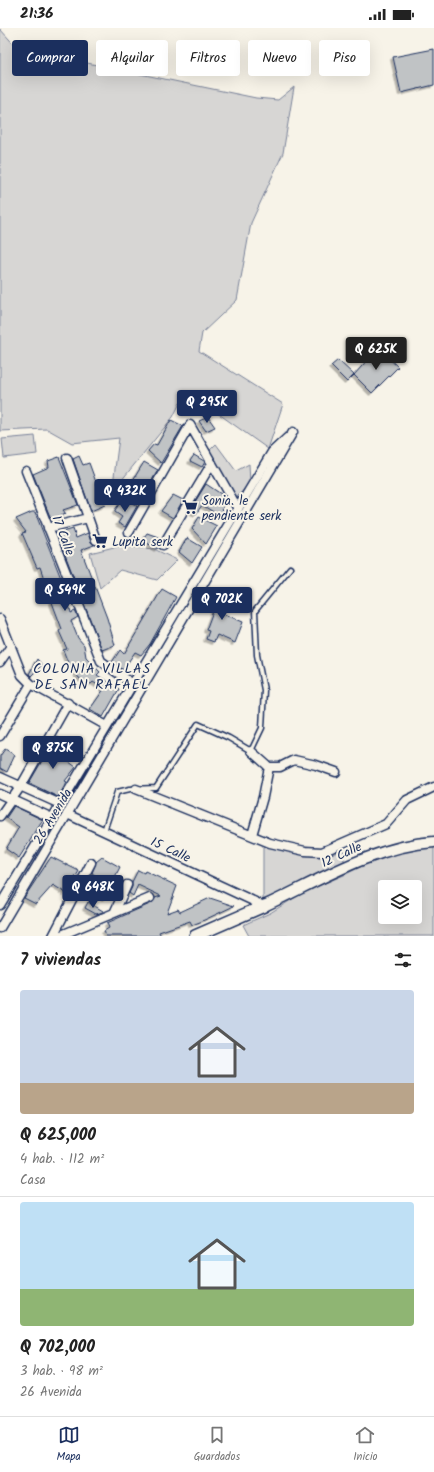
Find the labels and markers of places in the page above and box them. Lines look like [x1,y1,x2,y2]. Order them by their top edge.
pin: Q 625K [343,337,409,371]
pin: Q 295K [174,390,240,424]
pin: Q 432K [92,479,158,513]
place label: Sonia. le pendiente serk [201,491,282,527]
supermarket icon: Sonia. le pendiente serk [181,498,199,516]
supermarket icon: Lupita serk [91,532,109,550]
place label: Lupita serk [112,532,174,553]
pin: Q 549K [32,578,98,612]
pin: Q 702K [189,587,255,621]
pin: Q 875K [20,736,86,770]
pin: Q 648K [60,875,126,909]

